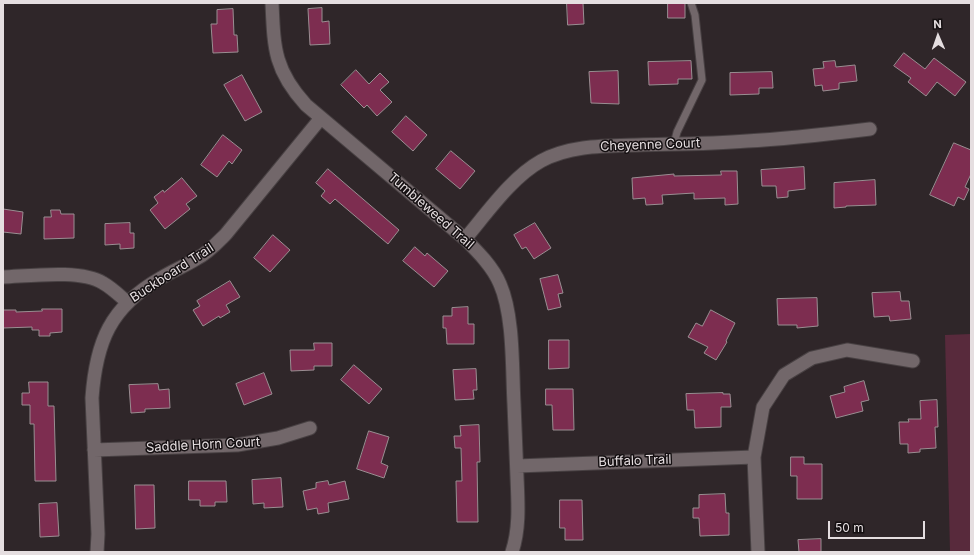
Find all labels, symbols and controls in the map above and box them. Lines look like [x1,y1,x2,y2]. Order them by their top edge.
north arrow [918,16,958,56]
text: N [933,17,942,31]
street label: Cheyenne Court [600,135,700,155]
street label: Tumbleweed Trail [385,170,477,252]
street label: Buckboard Trail [127,240,217,306]
street label: Saddle Horn Court [146,434,260,456]
street label: Buffalo Trail [598,452,672,470]
scale bar [830,513,927,539]
text: 50 m [835,520,864,535]

